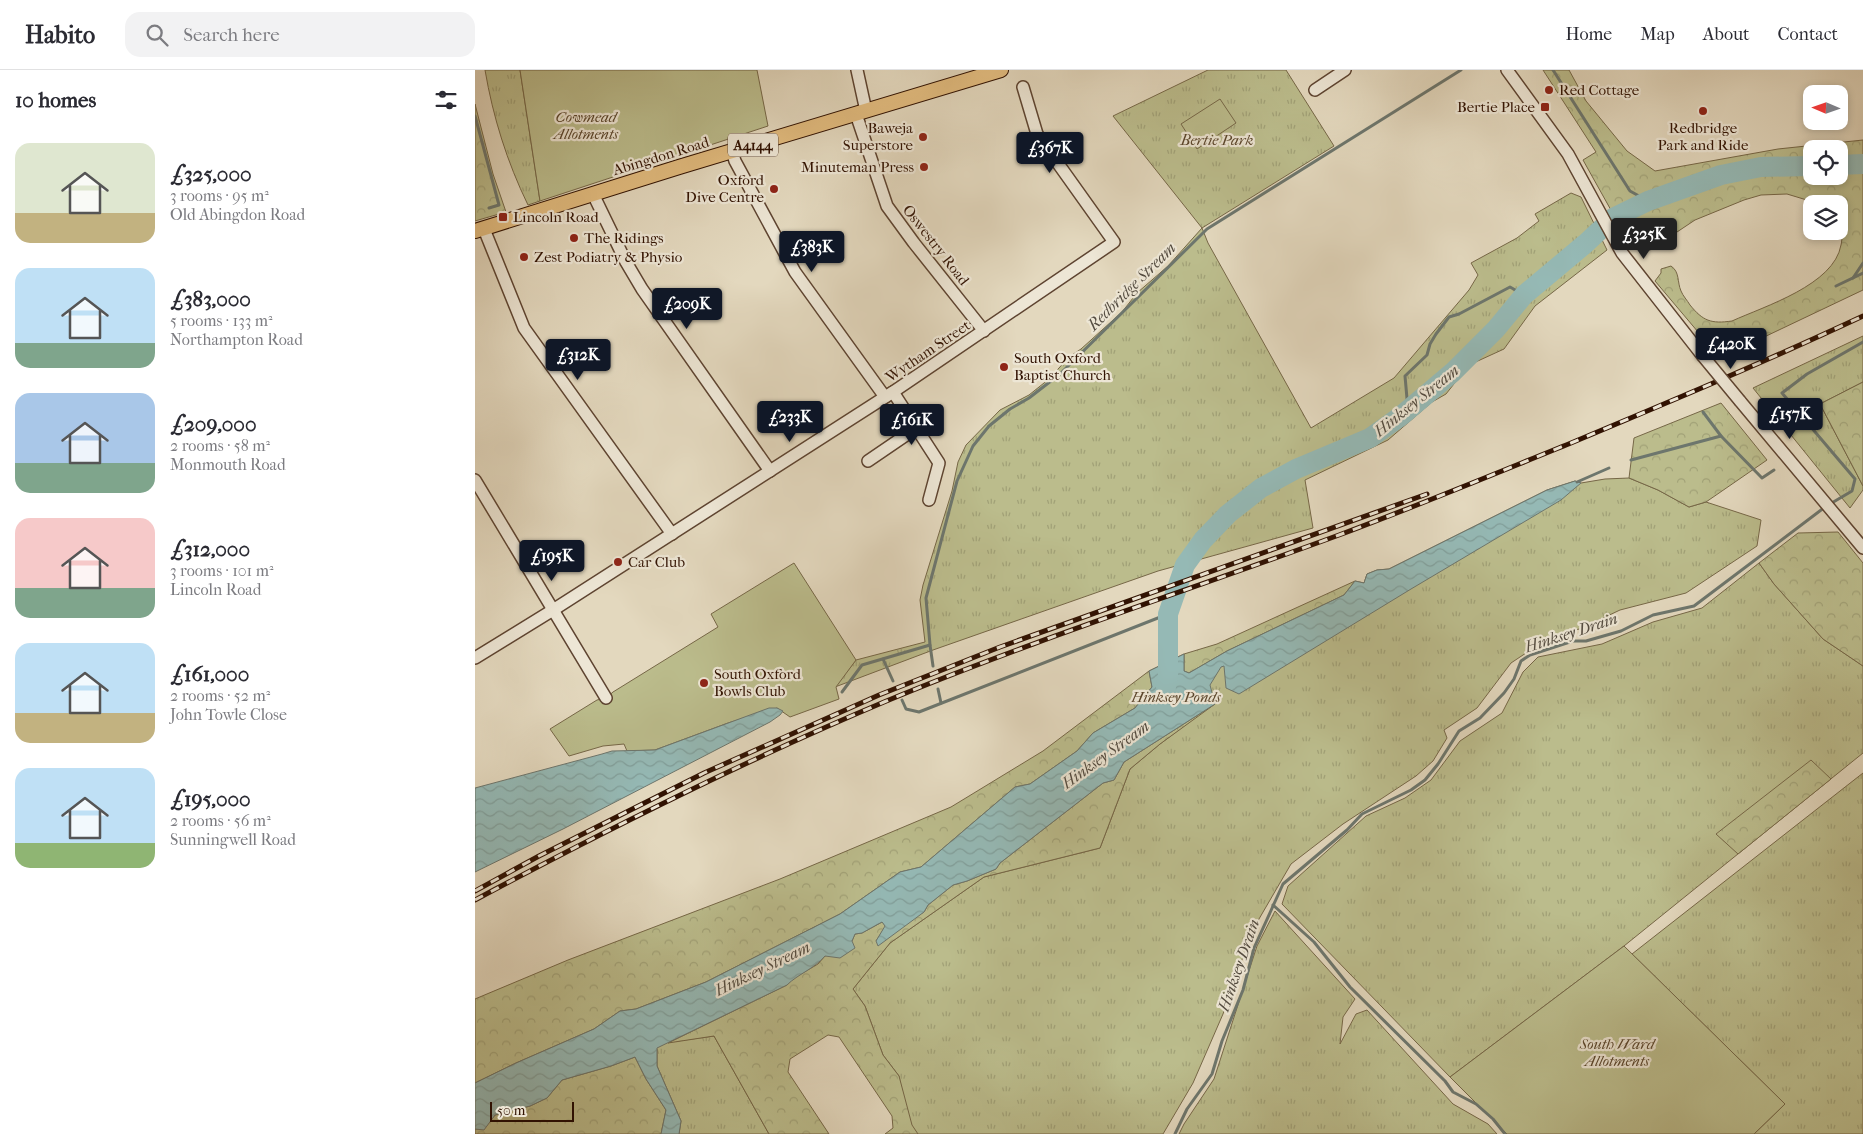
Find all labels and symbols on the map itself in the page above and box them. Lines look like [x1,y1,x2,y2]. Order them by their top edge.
place label: Red Cottage [1559,81,1640,99]
marker: Red Cottage [1543,84,1555,96]
north arrow [1803,85,1847,130]
place label: Bertie Place [1457,98,1536,116]
marker: Bertie Place [1539,101,1551,113]
marker: Redbridge Park and Ride [1697,105,1709,117]
park label: Cowmead Allotments [552,108,619,143]
place label: Baweja Superstore [843,119,914,154]
place label: Redbridge Park and Ride [1658,119,1749,154]
marker: Baweja Superstore [917,131,929,143]
park label: Bertie Park [1180,131,1254,149]
pin: £367K [1015,132,1085,174]
street label: Abingdon Road [610,133,712,179]
road number: A4144 [728,134,778,156]
place label: Minuteman Press [801,158,914,176]
marker: Minuteman Press [918,161,930,173]
place label: Oxford Dive Centre [685,171,765,206]
marker: Oxford Dive Centre [768,183,780,195]
street label: Oswestry Road [899,201,974,290]
place label: Lincoln Road [513,208,599,226]
marker: Lincoln Road [497,211,509,223]
pin: £325K [1609,218,1679,260]
place label: The Ridings [584,229,664,247]
pin: £383K [777,230,847,273]
marker: The Ridings [568,232,580,244]
water label: Redbridge Stream [1083,238,1180,335]
place label: Zest Podiatry & Physio [534,248,683,266]
marker: Zest Podiatry & Physio [518,251,530,263]
pin: £209K [652,288,722,330]
street label: Wytham Street [881,316,974,387]
pin: £420K [1696,328,1766,370]
pin: £312K [543,338,613,381]
place label: South Oxford Baptist Church [1014,349,1111,384]
water label: Hinksey Stream [1369,360,1463,441]
marker: South Oxford Baptist Church [998,361,1010,373]
pin: £157K [1755,398,1825,440]
pin: £233K [755,400,825,443]
pin: £161K [877,404,947,446]
pin: £195K [517,540,587,582]
place label: Car Club [628,553,685,571]
marker: Car Club [612,556,624,568]
water label: Hinksey Drain [1521,609,1620,657]
place label: South Oxford Bowls Club [714,665,802,700]
marker: South Oxford Bowls Club [698,677,710,689]
park label: Hinksey Ponds [1131,688,1221,706]
water label: Hinksey Stream [1057,716,1153,793]
water label: Hinksey Drain [1213,917,1263,1015]
water label: Hinksey Stream [711,937,813,1000]
park label: South Ward Allotments [1579,1035,1657,1070]
scale bar [490,1099,574,1122]

